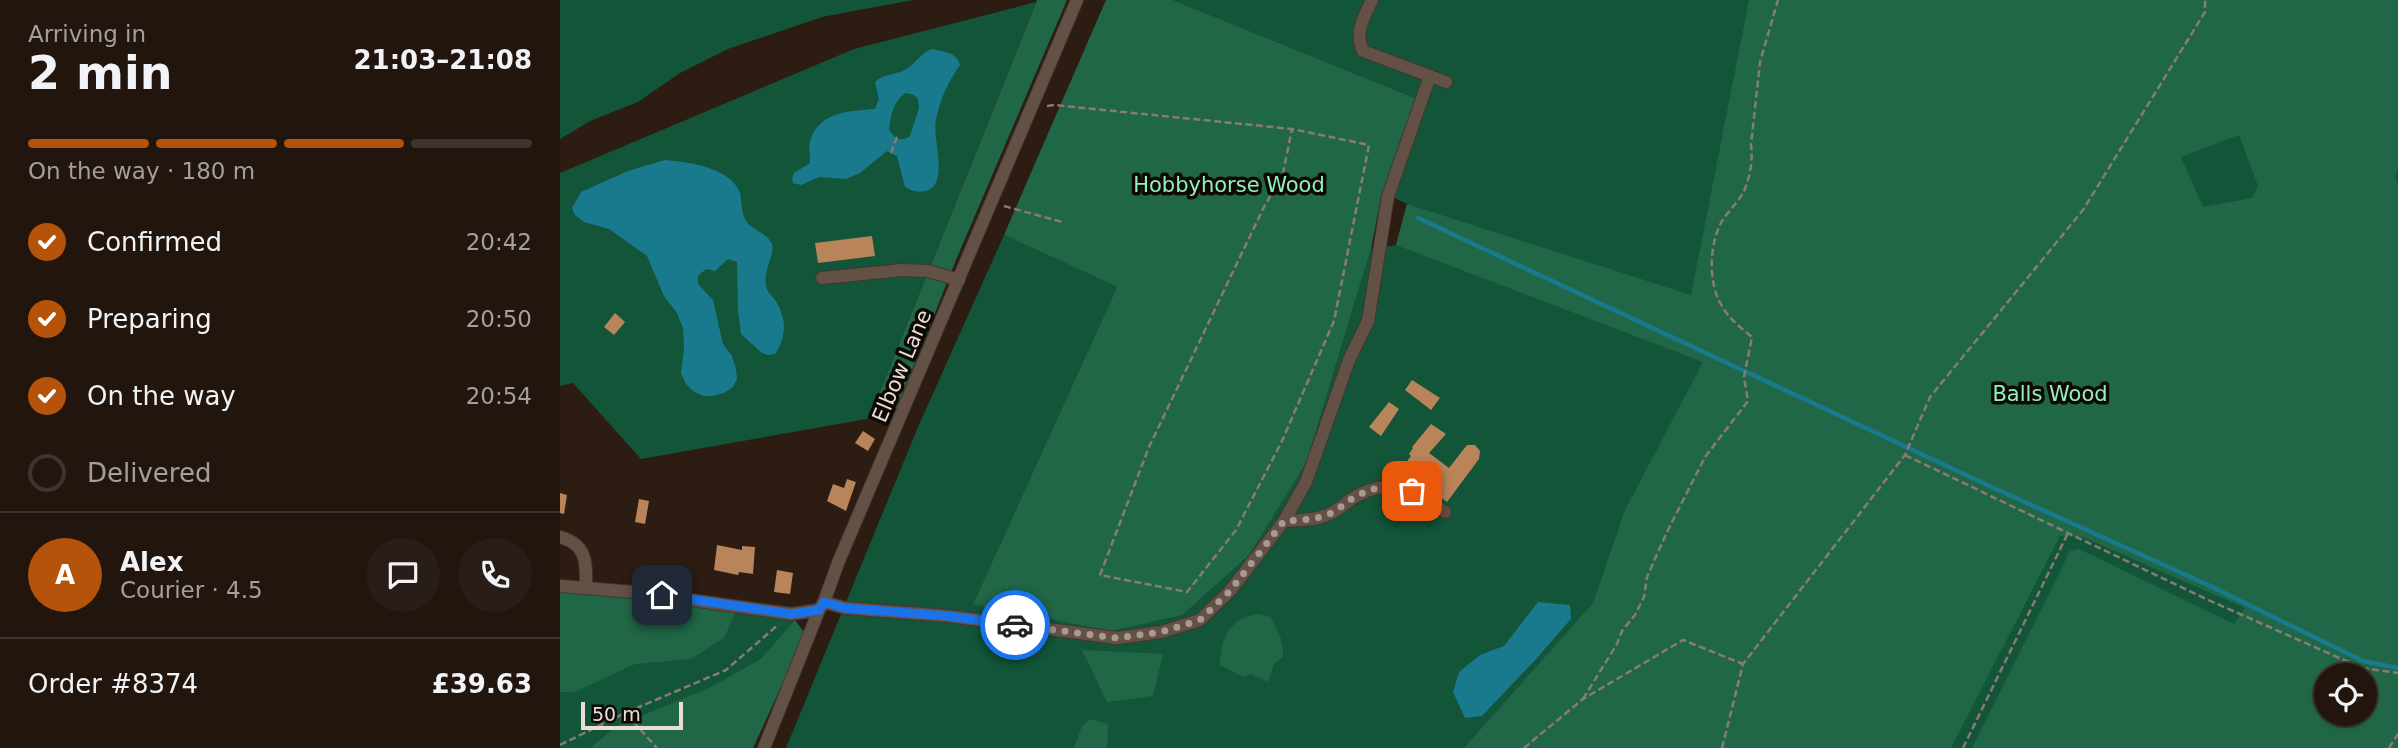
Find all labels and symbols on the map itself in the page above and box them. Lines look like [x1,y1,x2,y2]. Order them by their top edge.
park label: Hobbyhorse Wood [1133,173,1325,197]
street label: Elbow Lane [868,306,936,426]
park label: Balls Wood [1992,382,2108,406]
pin [1382,461,1442,521]
pin [632,565,692,625]
courier [980,590,1050,660]
scale bar [581,699,682,731]

